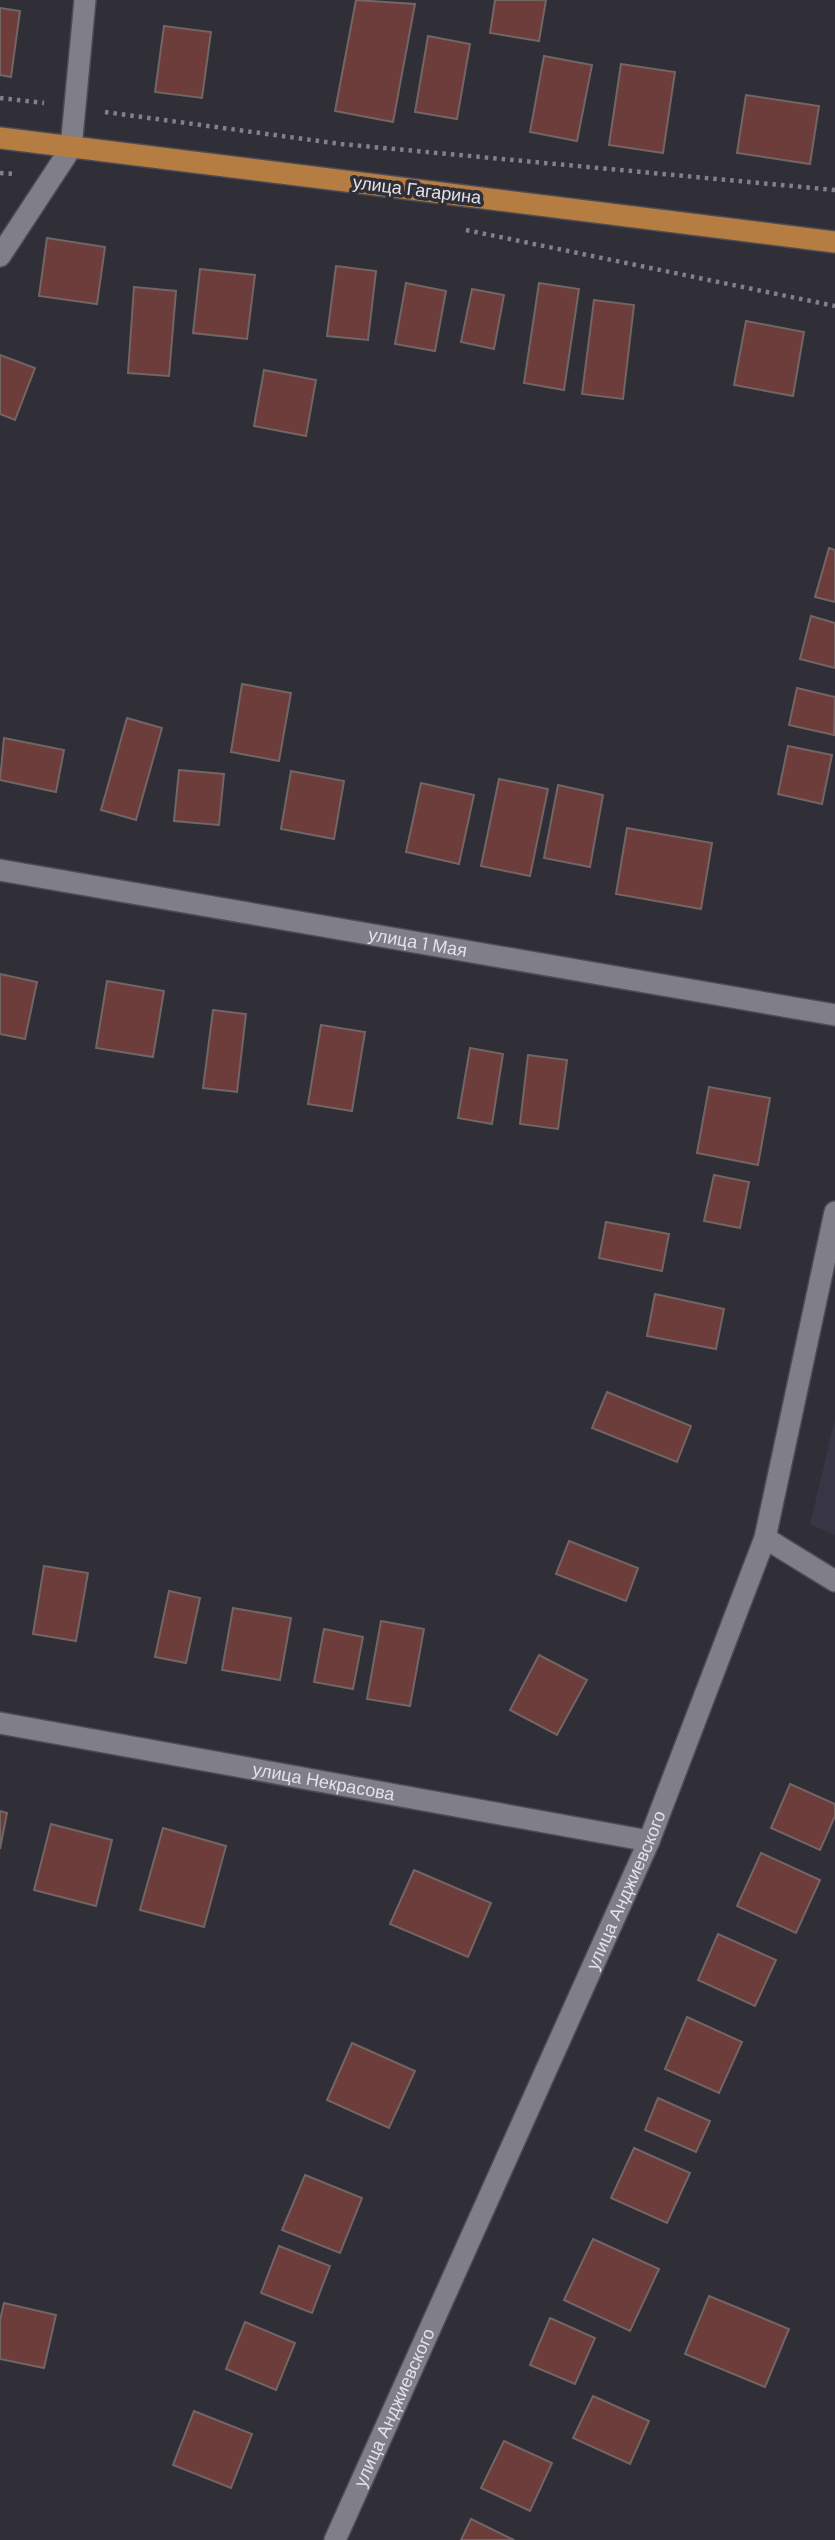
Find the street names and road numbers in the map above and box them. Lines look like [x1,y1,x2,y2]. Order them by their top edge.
street label: улица Гагарина [351,170,484,210]
street label: улица 1 Мая [367,922,469,963]
street label: улица Некрасова [251,1757,398,1807]
street label: улица Анджиевского [581,1807,671,1974]
street label: улица Анджиевского [348,2325,441,2491]

